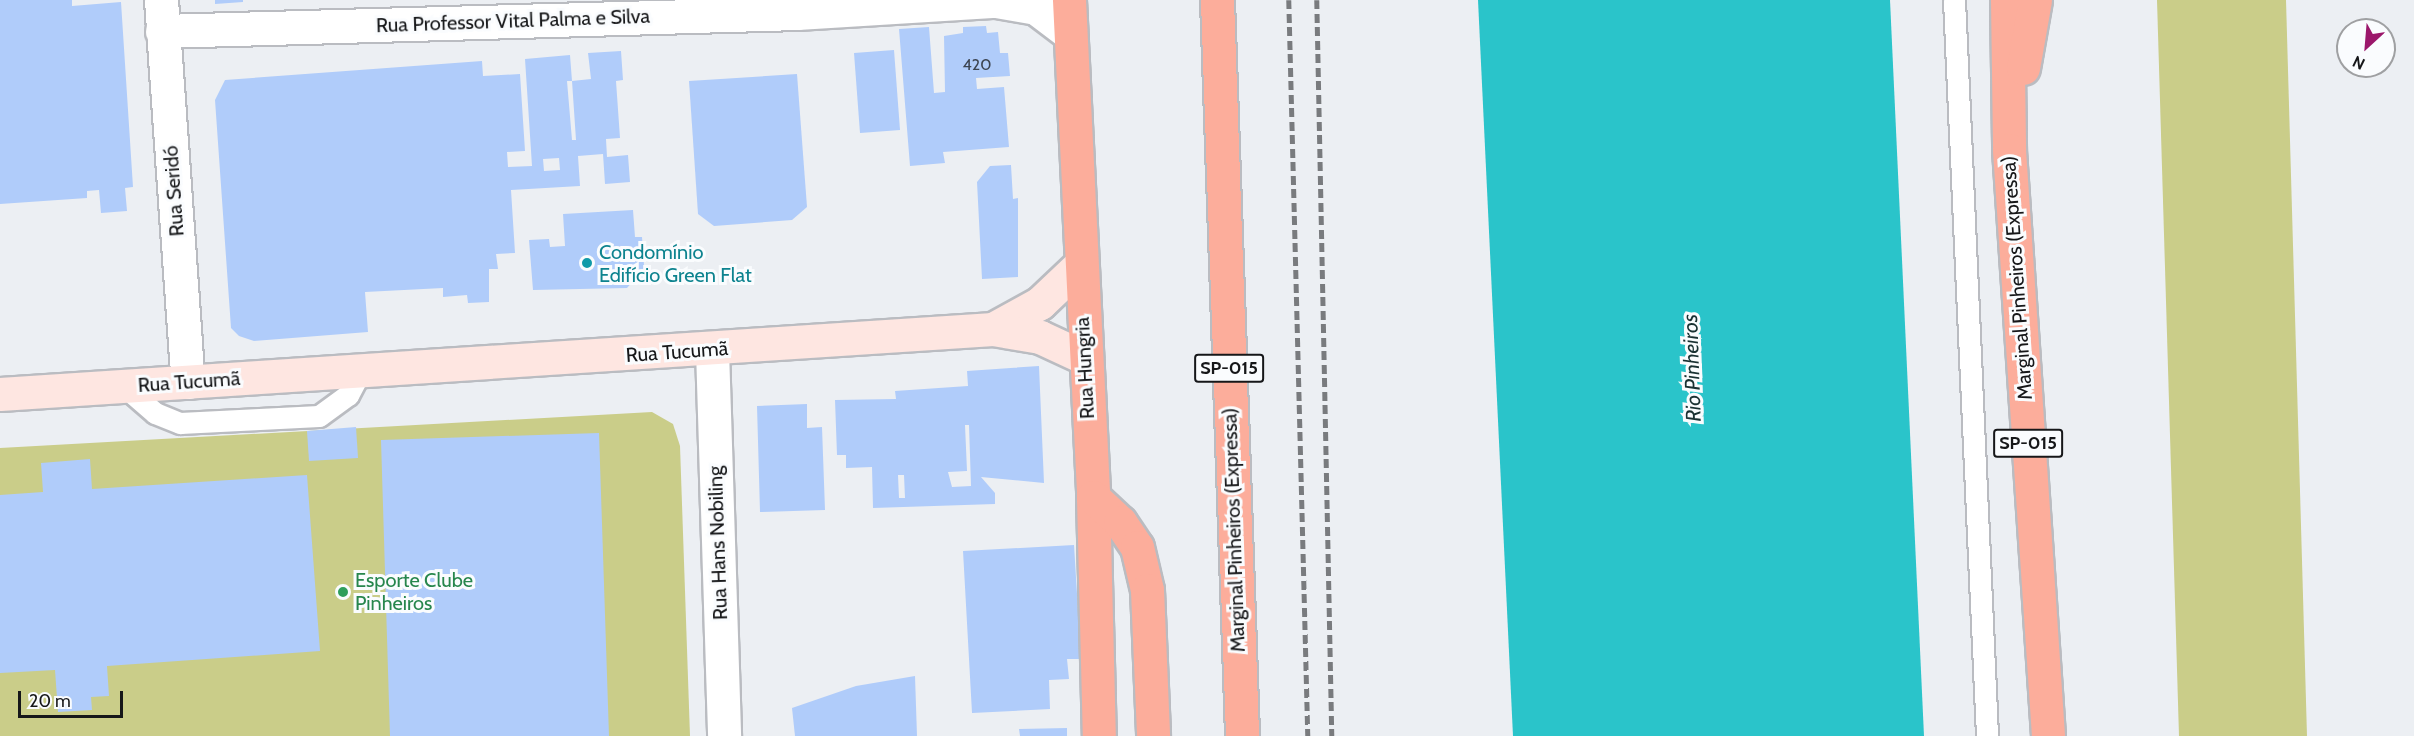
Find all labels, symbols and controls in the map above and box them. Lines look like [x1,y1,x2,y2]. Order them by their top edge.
street label: Rua Professor Vital Palma e Silva [376,4,650,38]
north arrow [2336,18,2396,78]
text: N [2350,52,2368,74]
house number: 420 [963,55,991,75]
street label: Rua Seridó [159,145,189,237]
street label: Marginal Pinheiros (Expressa) [1996,155,2038,401]
place label: Condomínio Edifício Green Flat [599,240,752,287]
marker: Condomínio Edifício Green Flat [580,256,594,270]
water label: Rio Pinheiros [1678,314,1706,422]
street label: Rua Hungria [1070,316,1100,420]
street label: Rua Tucumã [625,336,729,368]
road number: SP-015 [1193,353,1265,383]
street label: Rua Tucumã [137,366,241,398]
street label: Marginal Pinheiros (Expressa) [1218,407,1250,653]
road number: SP-015 [1992,428,2064,458]
street label: Rua Hans Nobiling [703,466,733,620]
place label: Esporte Clube Pinheiros [355,568,473,615]
marker: Esporte Clube Pinheiros [336,585,350,599]
scale bar [21,679,126,717]
text: 20 m [29,690,71,712]

